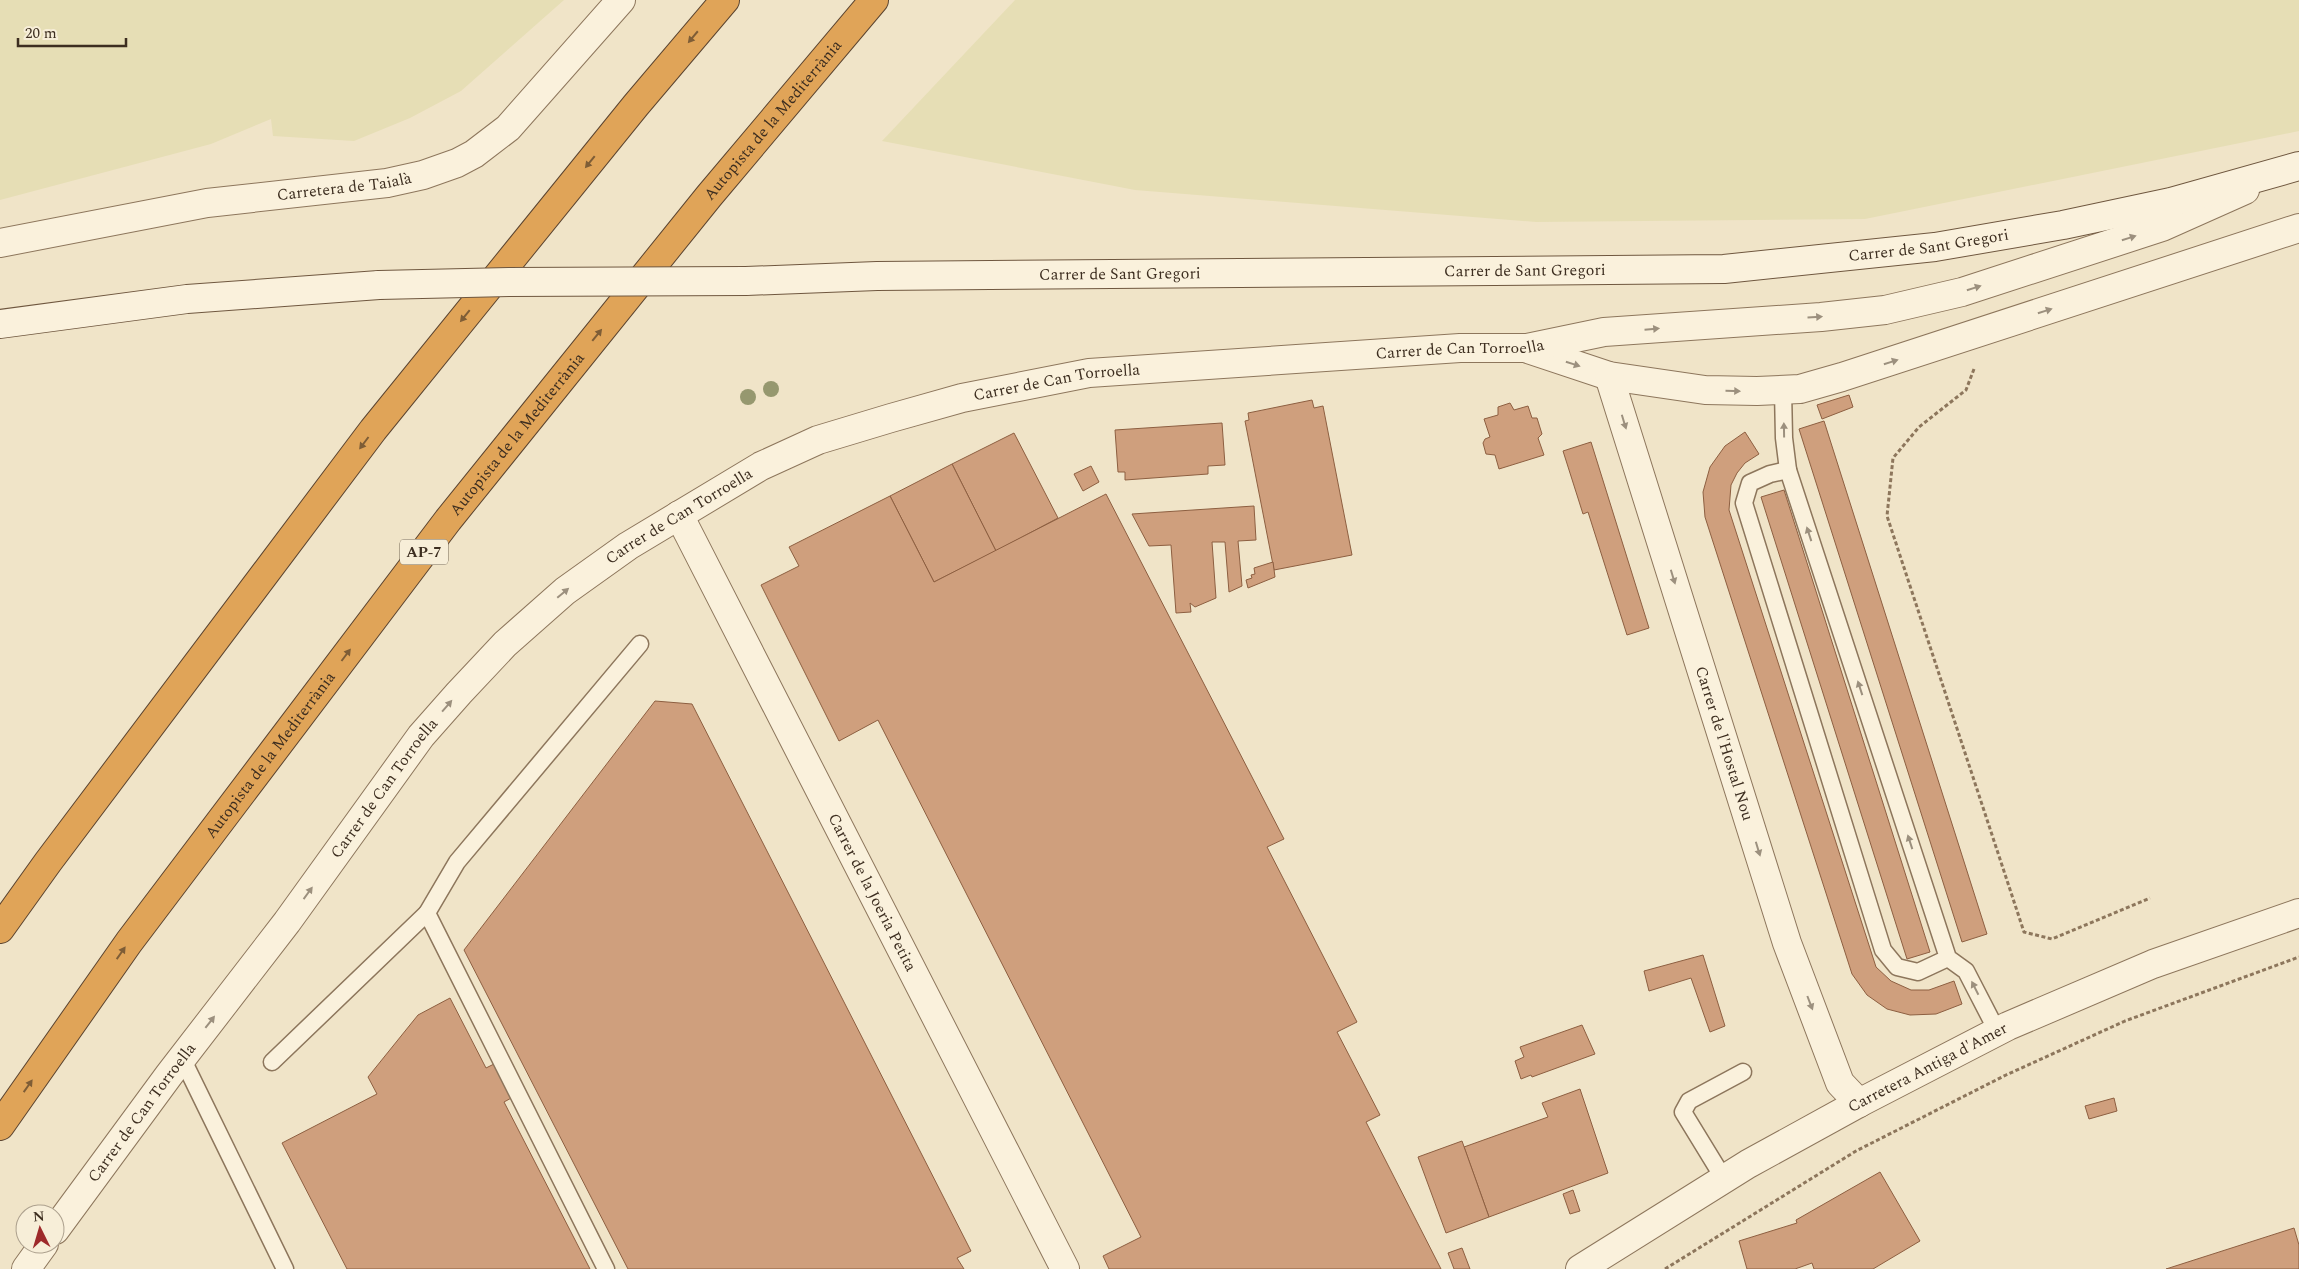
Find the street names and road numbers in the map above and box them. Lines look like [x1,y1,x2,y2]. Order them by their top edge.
street label: Autopista de la Mediterrània [698,34,848,206]
street label: Carretera de Taialà [276,166,414,207]
street label: Carrer de Sant Gregori [1847,223,2011,268]
street label: Carrer de Sant Gregori [1444,258,1606,283]
street label: Carrer de Sant Gregori [1039,261,1201,287]
street label: Carrer de Can Torroella [1375,333,1547,366]
street label: Autopista de la Mediterrània [444,347,591,521]
street label: Carrer de Can Torroella [971,358,1141,408]
street label: Carrer de Can Torroella [600,462,757,571]
road number: AP-7 [400,540,448,564]
street label: Carrer de l'Hostal Nou [1689,663,1760,824]
street label: Autopista de la Mediterrània [199,666,341,844]
street label: Carrer de Can Torroella [325,713,444,863]
street label: Carrer de la Joeria Petita [822,809,923,976]
street label: Carretera Antiga d'Amer [1843,1016,2012,1119]
street label: Carrer de Can Torroella [82,1037,202,1188]

